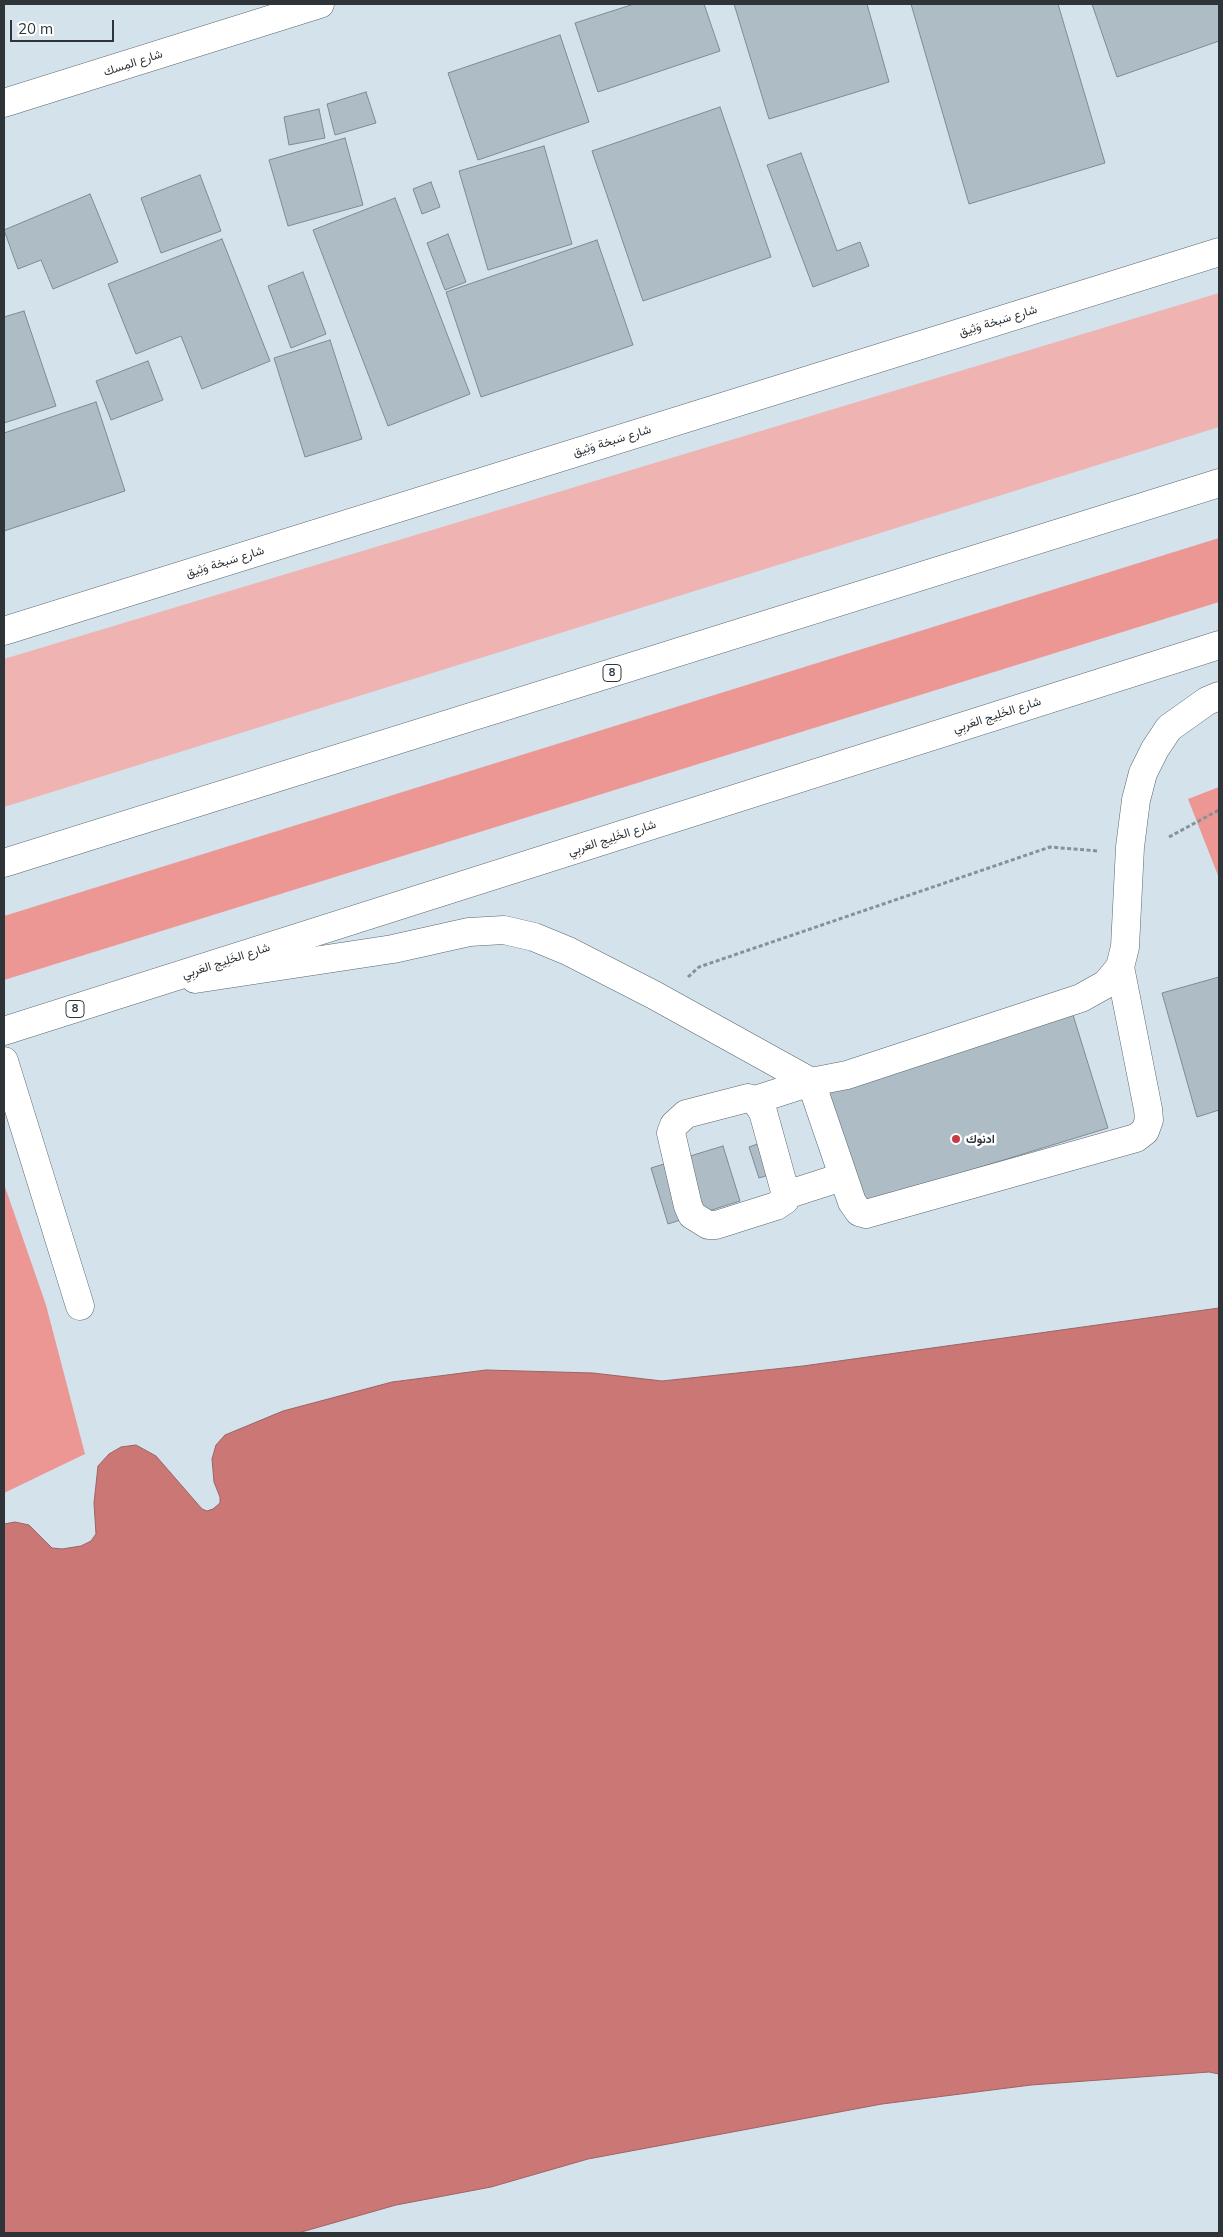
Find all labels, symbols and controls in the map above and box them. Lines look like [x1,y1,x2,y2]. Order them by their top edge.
scale bar [12,10,116,42]
text: 20 m [18,19,53,38]
street label: شارع المِسك [102,47,164,79]
street label: شارع سَبخة وَثِيق [957,302,1039,340]
street label: شارع سَبخة وَثِيق [571,422,653,460]
street label: شارع سَبخة وَثِيق [184,543,266,581]
road number: 8 [603,664,621,681]
street label: شارع الخَلِيج العَربِي [951,694,1043,736]
street label: شارع الخَلِيج العَربِي [566,817,658,859]
street label: شارع الخَلِيج العَربِي [180,940,272,982]
road number: 8 [66,1001,84,1018]
place label: ادنوك [966,1132,995,1146]
marker: ادنوك [950,1133,962,1145]

